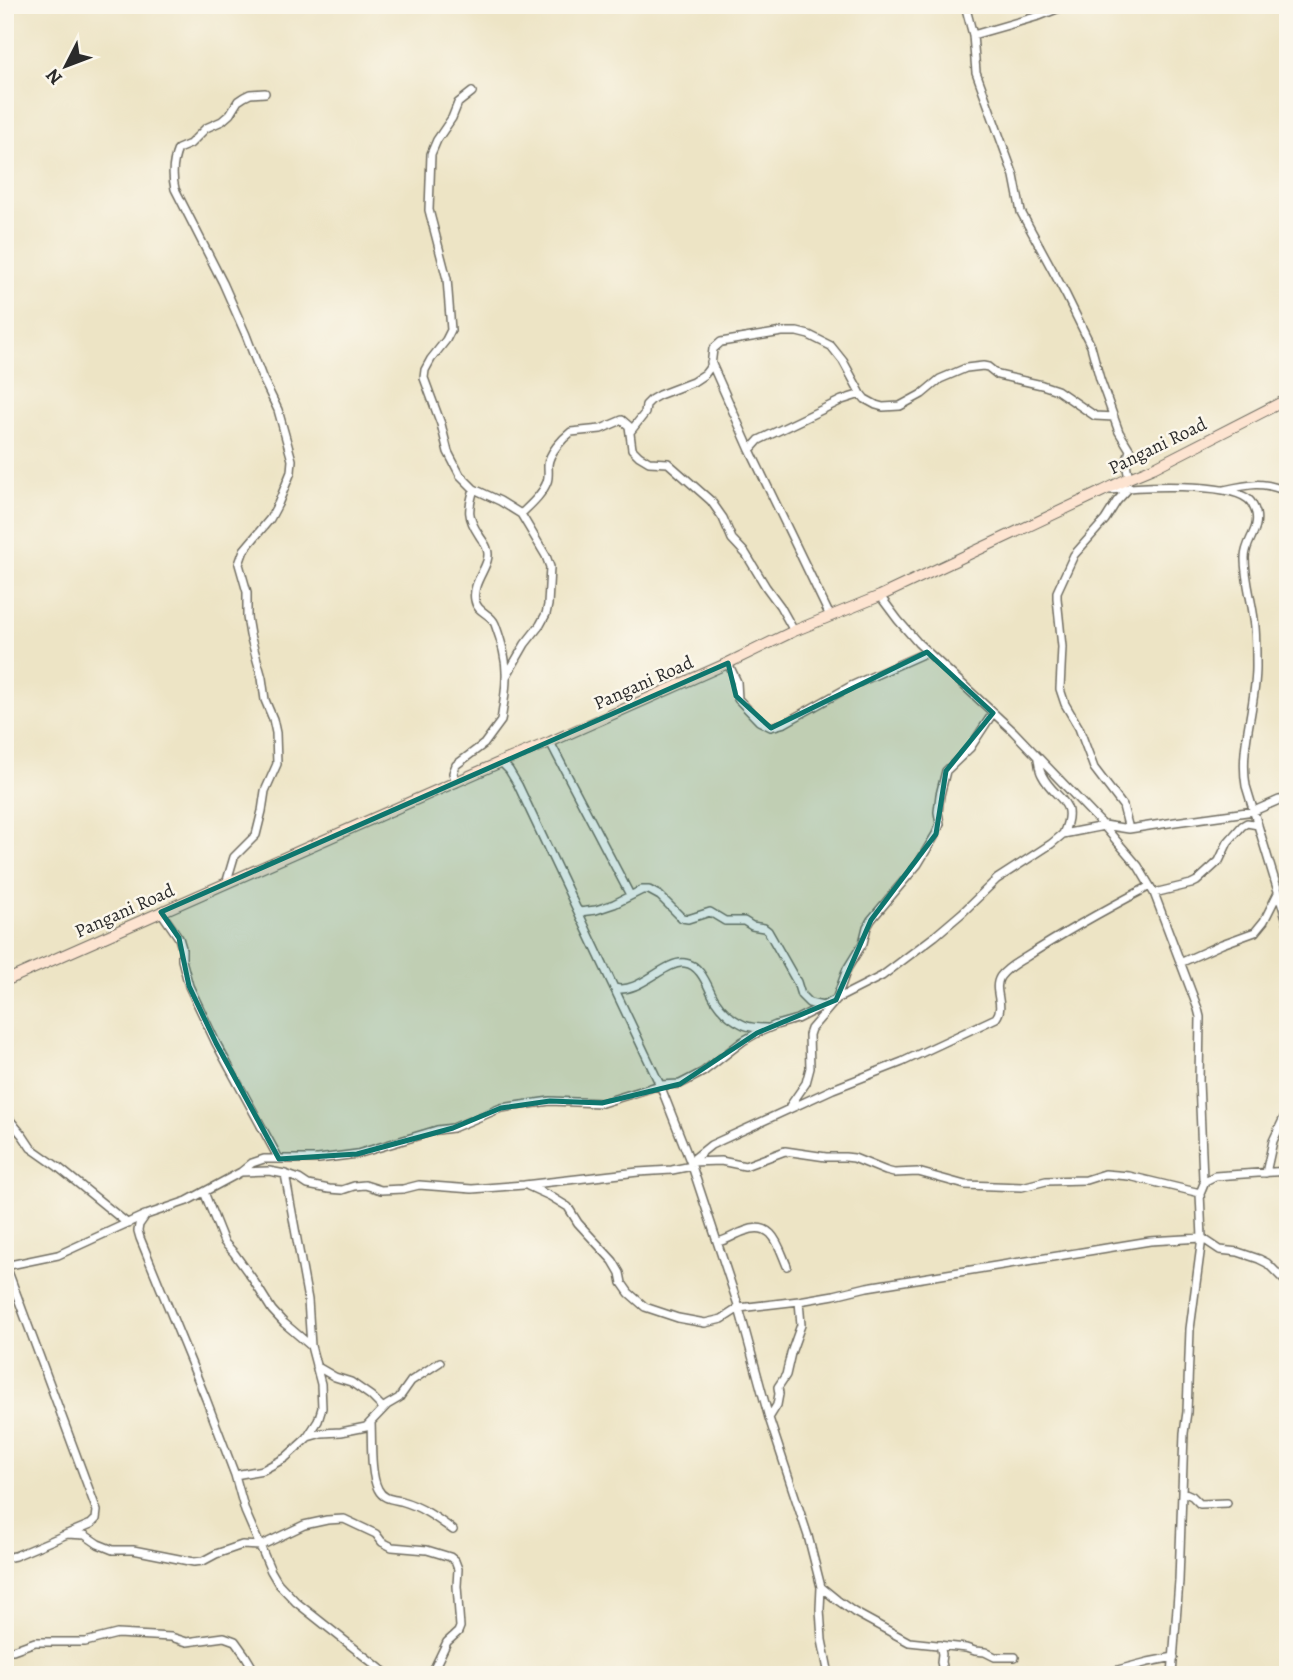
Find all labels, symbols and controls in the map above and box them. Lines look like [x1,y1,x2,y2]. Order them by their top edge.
north arrow [32,32,102,102]
text: N [40,63,68,91]
street label: Pangani Road [1104,411,1212,481]
street label: Pangani Road [589,649,698,716]
street label: Pangani Road [70,877,179,944]

